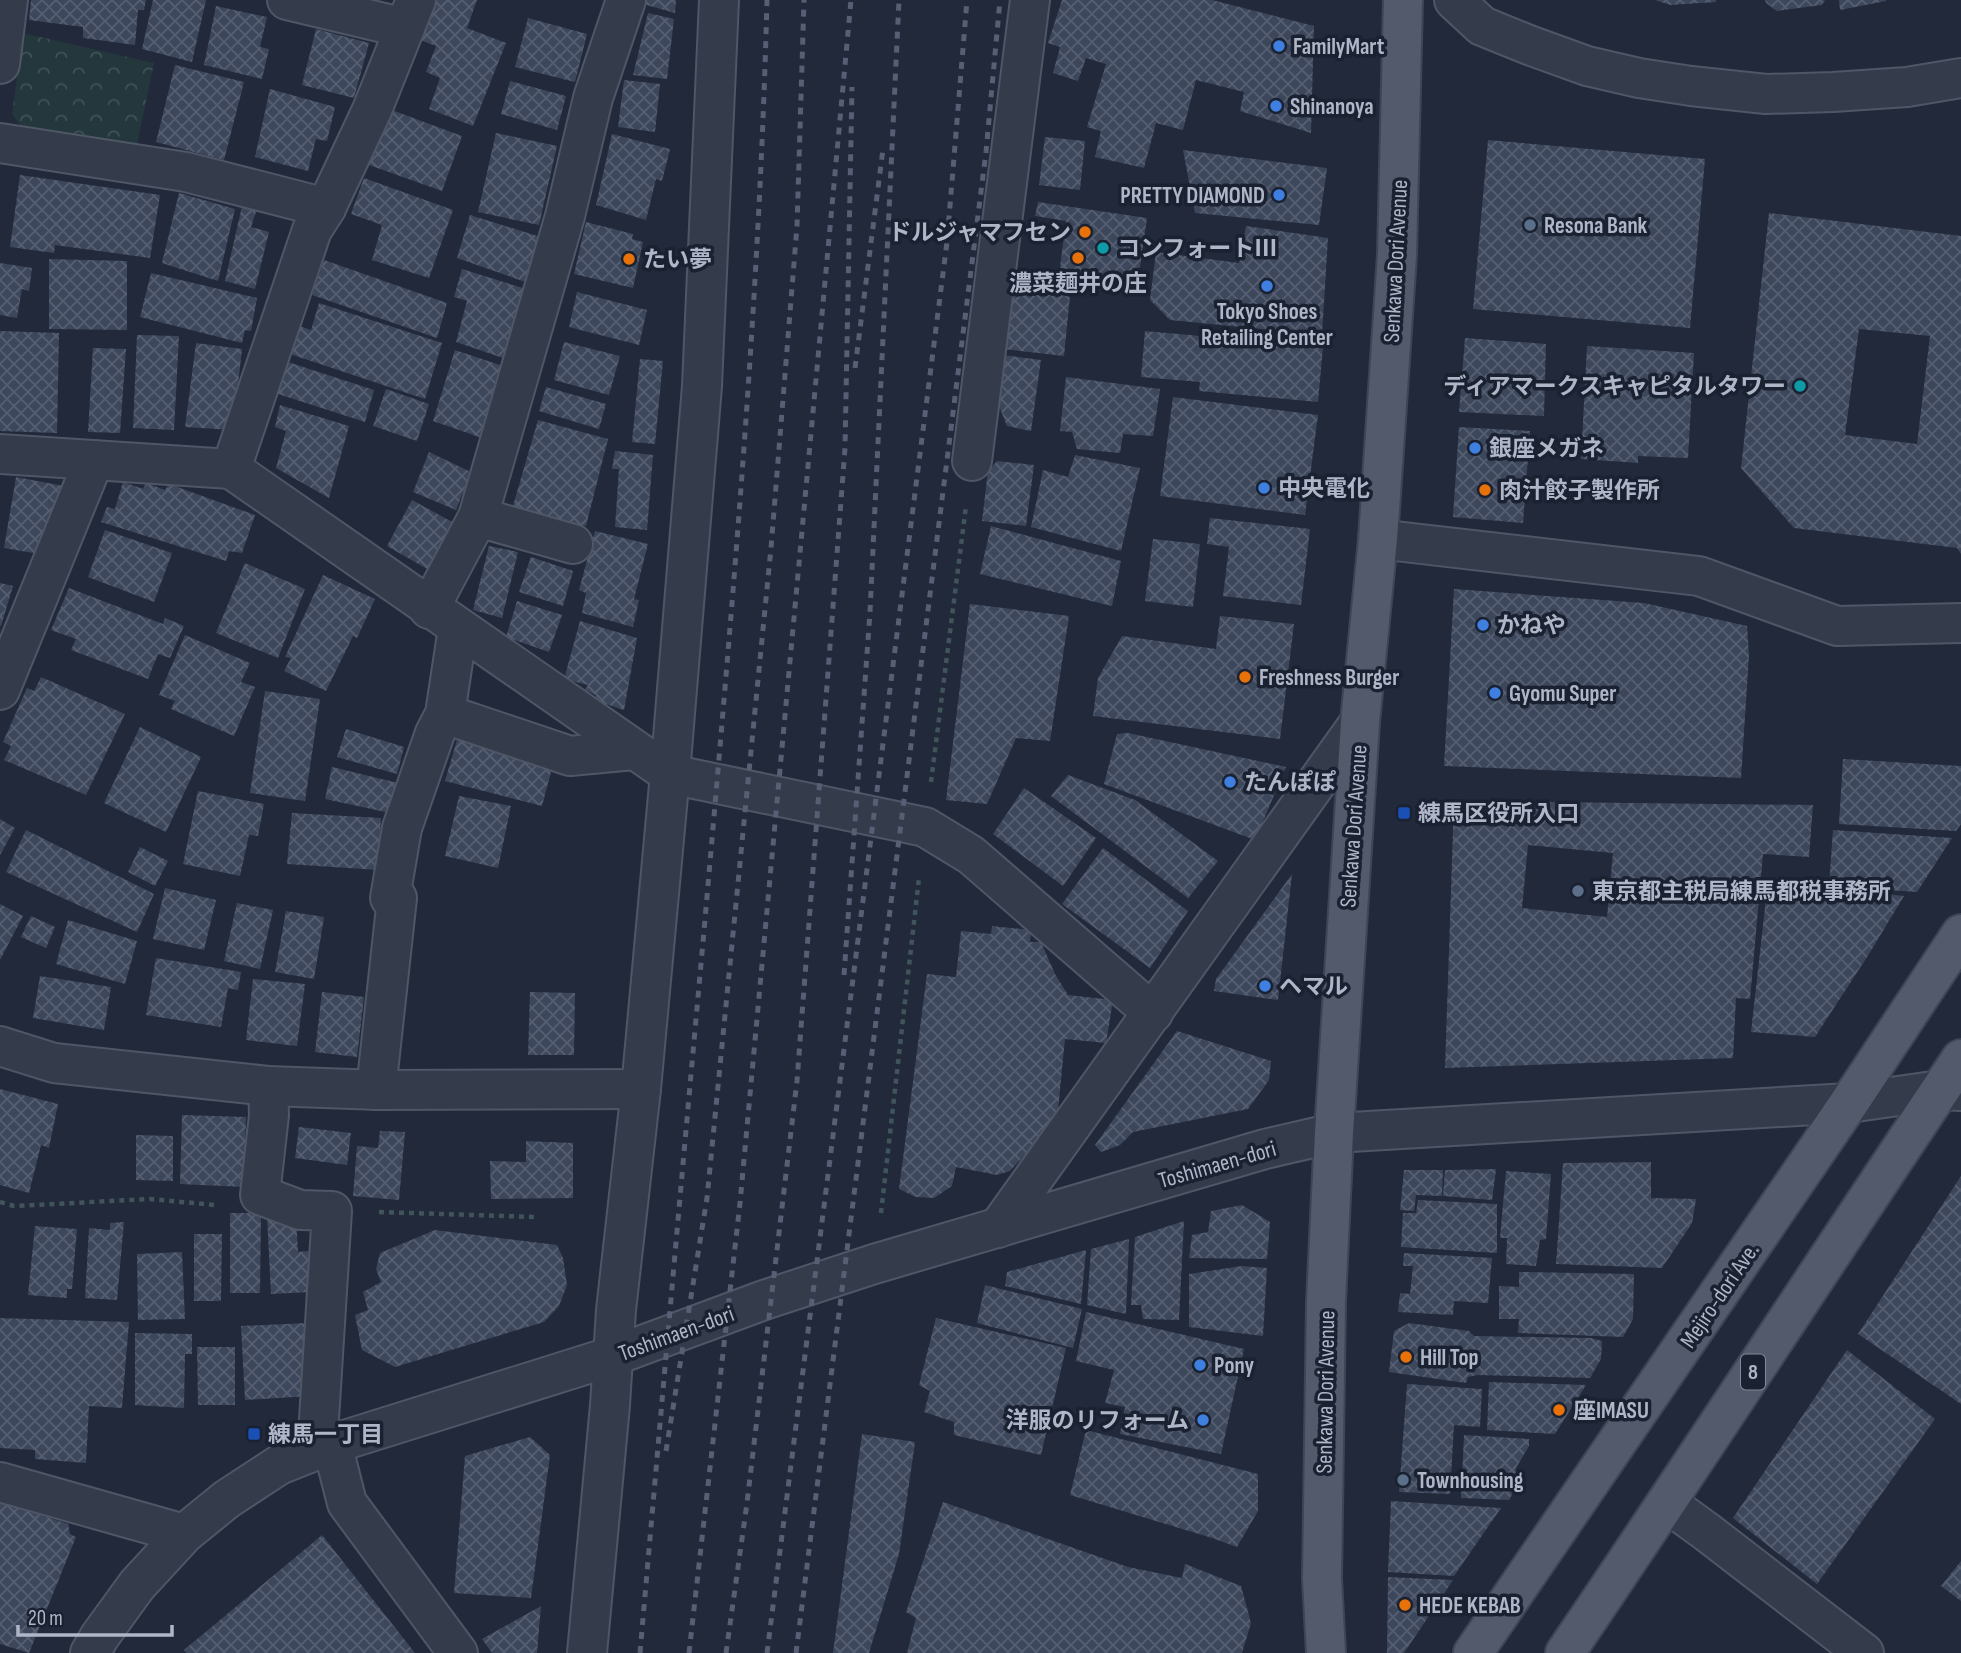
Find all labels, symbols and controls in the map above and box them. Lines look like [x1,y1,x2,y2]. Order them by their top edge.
place label: FamilyMart [1293,33,1385,61]
marker: FamilyMart [1271,38,1287,54]
place label: Shinanoya [1290,93,1374,121]
marker: Shinanoya [1268,98,1284,114]
street label: Senkawa Dori Avenue [1378,179,1414,343]
place label: PRETTY DIAMOND [1120,182,1265,210]
marker: PRETTY DIAMOND [1271,187,1287,203]
place label: Resona Bank [1544,212,1648,240]
marker: Resona Bank [1522,217,1538,233]
place label: ドルジャマフセン [888,219,1071,247]
marker: ドルジャマフセン [1077,224,1093,240]
place label: コンフォートⅢ [1117,235,1277,263]
marker: コンフォートⅢ [1095,240,1111,256]
place label: たい夢 [643,246,712,274]
marker: 濃菜麺井の庄 [1070,250,1086,266]
marker: たい夢 [621,251,637,267]
place label: 濃菜麺井の庄 [1009,270,1147,298]
marker: Tokyo Shoes Retailing Center [1259,278,1275,294]
place label: Tokyo Shoes Retailing Center [1201,298,1333,352]
place label: ディアマークスキャピタルタワー [1443,373,1786,401]
marker: ディアマークスキャピタルタワー [1792,378,1808,394]
place label: 銀座メガネ [1489,435,1604,463]
marker: 銀座メガネ [1467,440,1483,456]
place label: 中央電化 [1278,475,1370,503]
place label: 肉汁餃子製作所 [1499,477,1660,505]
marker: 中央電化 [1256,480,1272,496]
marker: 肉汁餃子製作所 [1477,482,1493,498]
place label: かねや [1497,612,1566,640]
marker: かねや [1475,617,1491,633]
place label: Freshness Burger [1259,664,1399,692]
marker: Freshness Burger [1237,669,1253,685]
place label: Gyomu Super [1509,680,1616,708]
marker: Gyomu Super [1487,685,1503,701]
street label: Senkawa Dori Avenue [1334,744,1374,908]
place label: たんぽぽ [1244,769,1336,797]
marker: たんぽぽ [1222,774,1238,790]
place label: 練馬区役所入口 [1418,800,1579,828]
marker: 練馬区役所入口 [1396,805,1412,821]
place label: 東京都主税局練馬都税事務所 [1592,878,1891,906]
marker: 東京都主税局練馬都税事務所 [1570,883,1586,899]
place label: ヘマル [1279,973,1348,1001]
marker: ヘマル [1257,978,1273,994]
street label: Toshimaen-dori [1155,1135,1279,1195]
street label: Mejiro-dori Ave. [1674,1238,1765,1354]
street label: Toshimaen-dori [615,1300,738,1368]
street label: Senkawa Dori Avenue [1311,1310,1341,1474]
place label: Hill Top [1420,1344,1478,1372]
marker: Hill Top [1398,1349,1414,1365]
place label: Pony [1214,1352,1255,1380]
road number: 8 [1741,1354,1765,1390]
marker: Pony [1192,1357,1208,1373]
place label: 座IMASU [1573,1397,1649,1425]
marker: 座IMASU [1551,1402,1567,1418]
place label: 洋服のリフォーム [1006,1407,1189,1435]
marker: 洋服のリフォーム [1195,1412,1211,1428]
place label: 練馬一丁目 [268,1421,383,1449]
marker: 練馬一丁目 [246,1426,262,1442]
place label: Townhousing [1417,1467,1524,1495]
marker: Townhousing [1395,1472,1411,1488]
place label: HEDE KEBAB [1419,1592,1521,1620]
scale bar [18,1594,172,1638]
marker: HEDE KEBAB [1397,1597,1413,1613]
text: 20 m [28,1606,63,1631]

